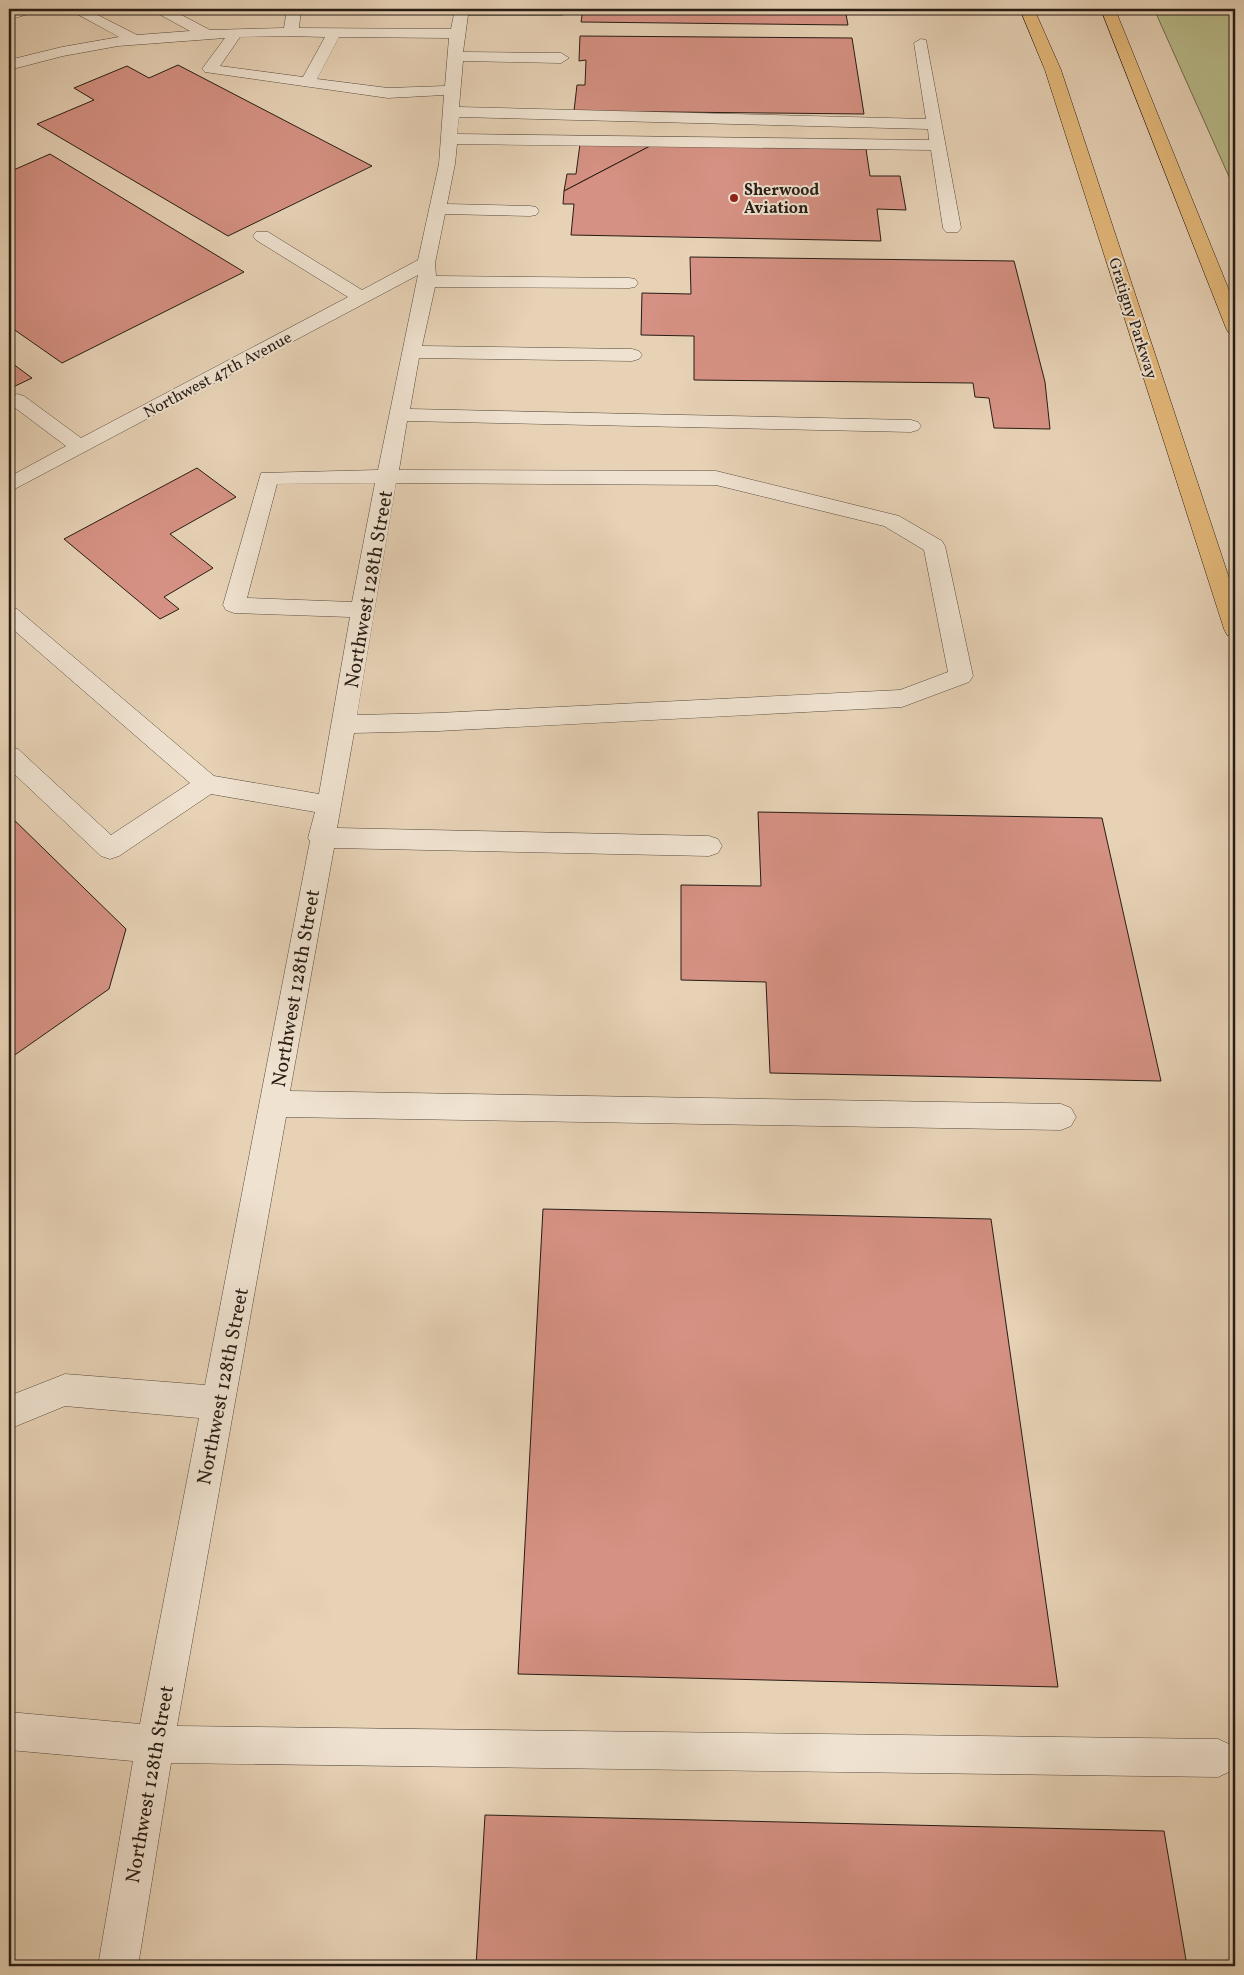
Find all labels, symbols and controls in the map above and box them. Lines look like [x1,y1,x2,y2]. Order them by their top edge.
place label: Sherwood Aviation [744,180,820,220]
marker: Sherwood Aviation [728,192,740,204]
street label: Gratigny Parkway [1102,255,1162,382]
street label: Northwest 47th Avenue [140,327,296,424]
street label: Northwest 128th Street [339,488,401,690]
street label: Northwest 128th Street [266,887,328,1089]
street label: Northwest 128th Street [191,1285,257,1487]
street label: Northwest 128th Street [120,1683,182,1885]

